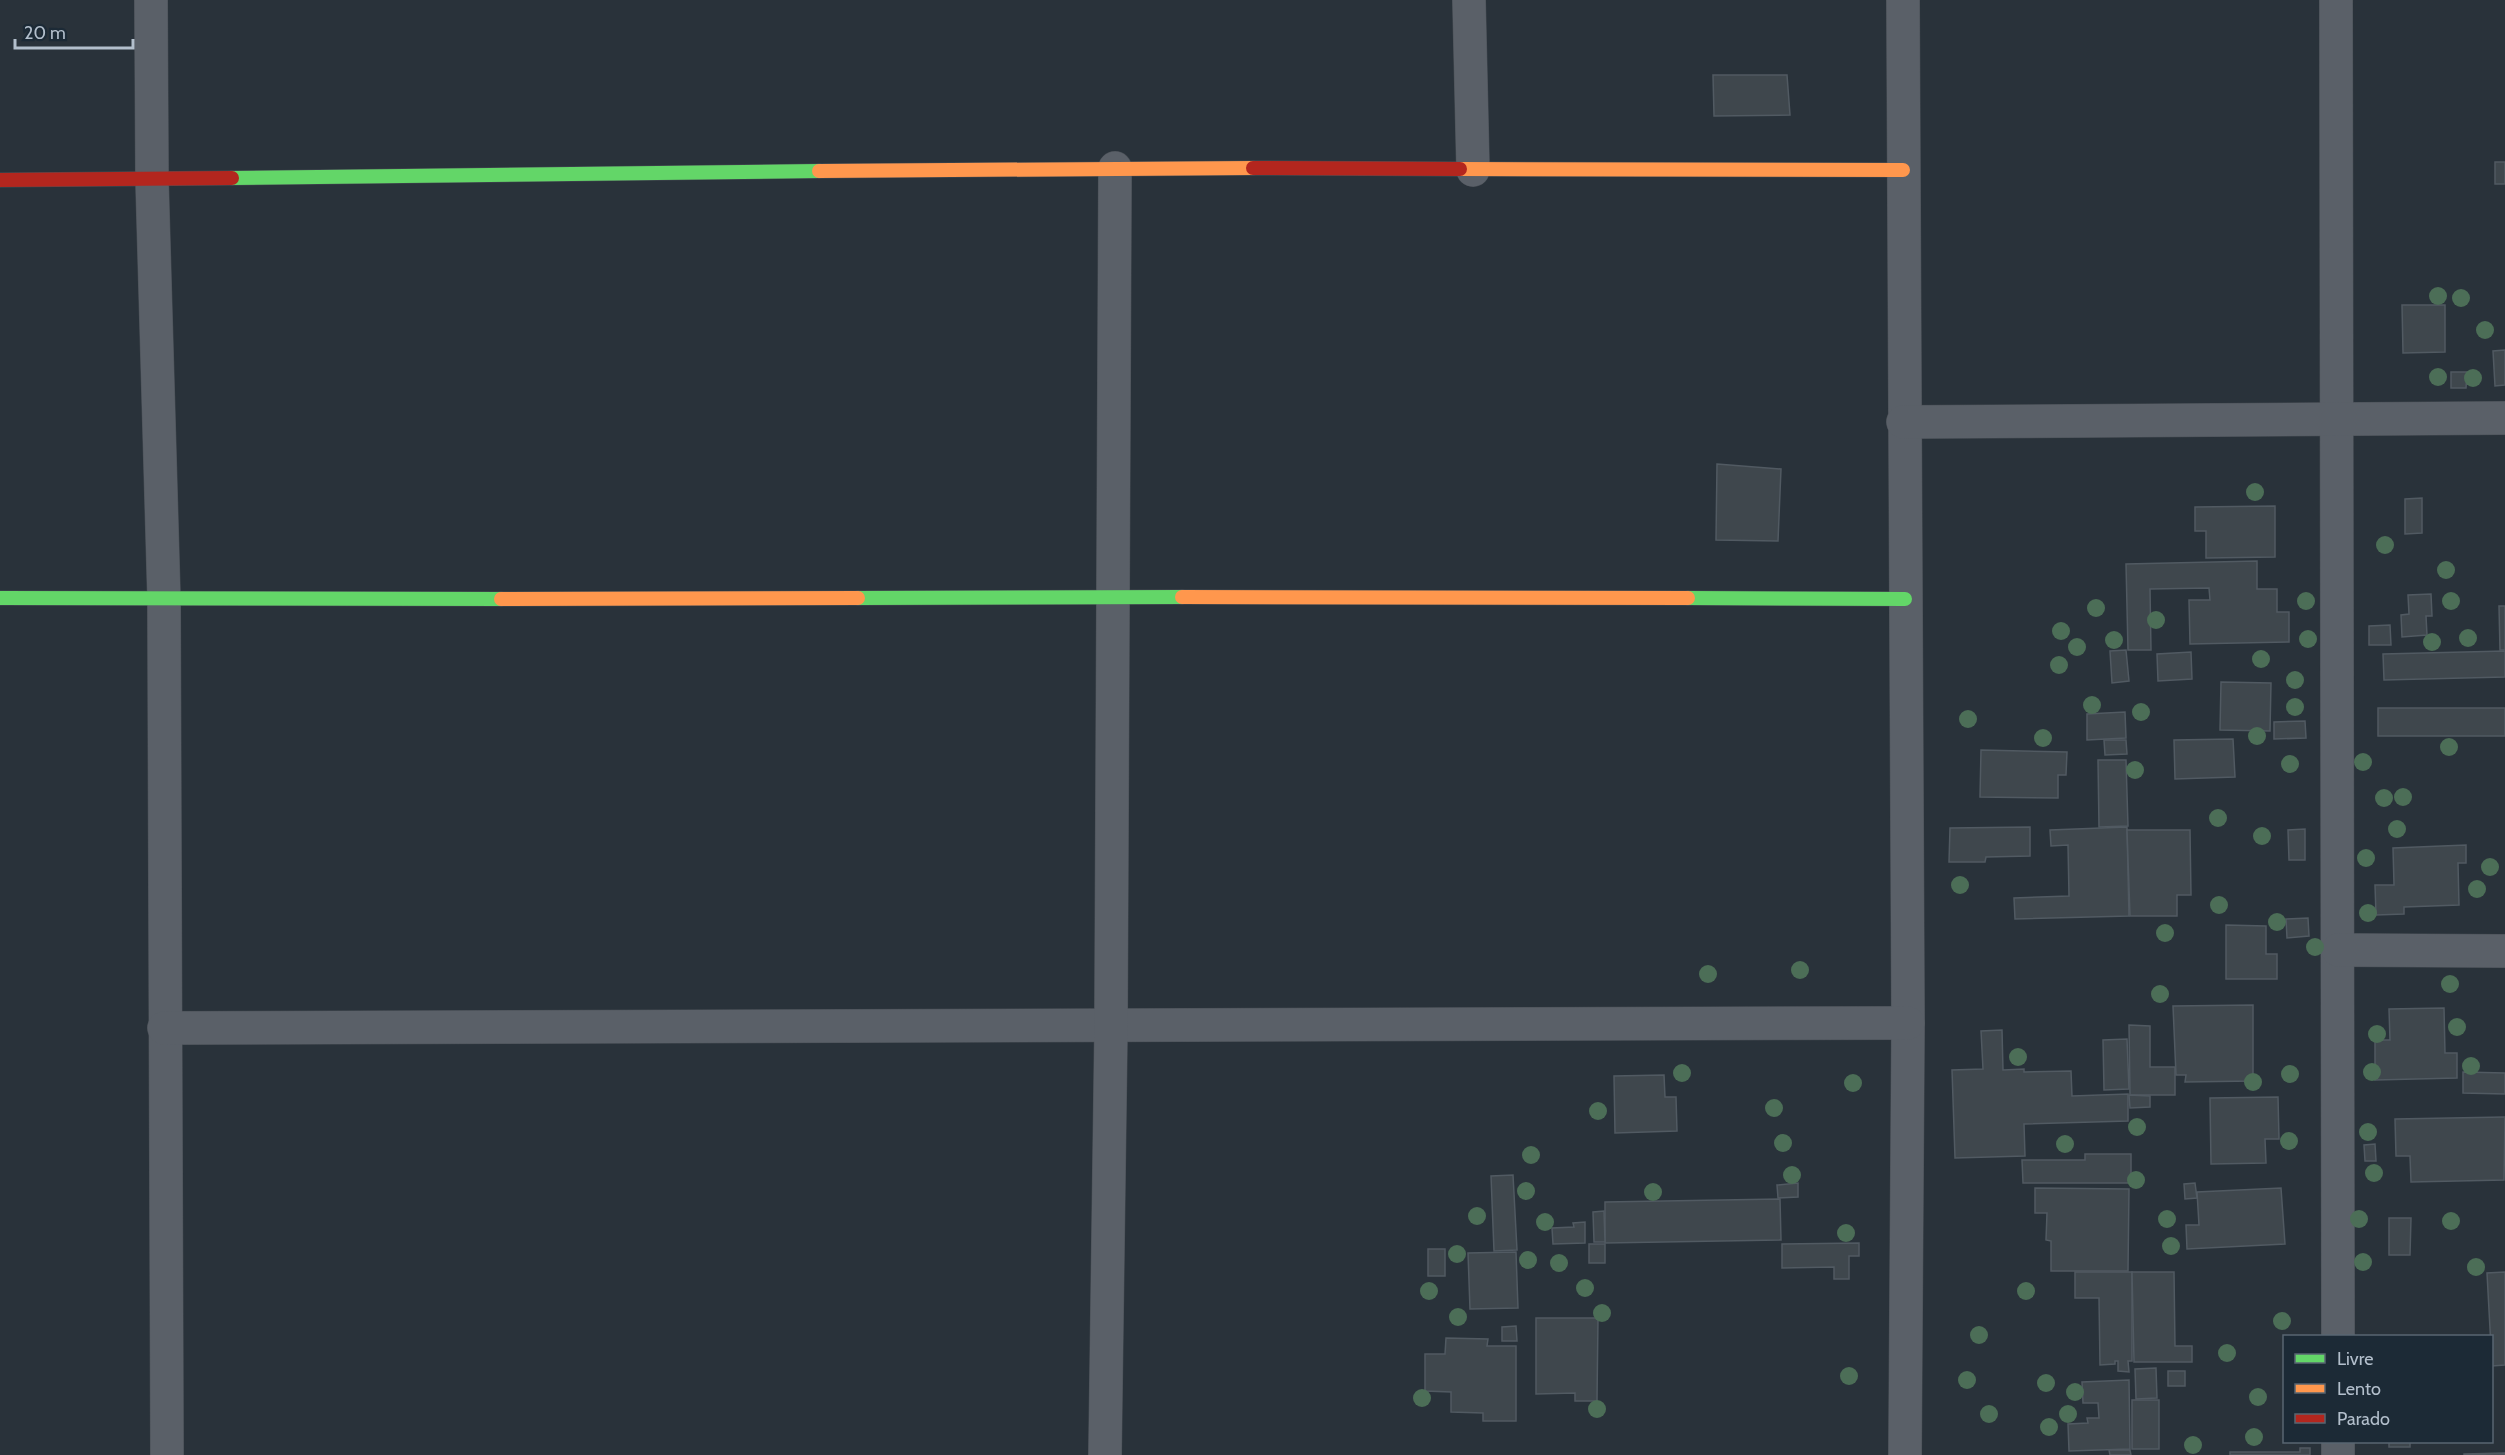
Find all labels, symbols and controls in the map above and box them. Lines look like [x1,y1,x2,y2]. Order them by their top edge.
scale bar [15,12,134,50]
text: 20 m [24,22,66,44]
legend [2283,1335,2493,1443]
text: Livre [2337,1348,2373,1370]
text: Lento [2337,1378,2381,1400]
text: Parado [2337,1408,2390,1430]

